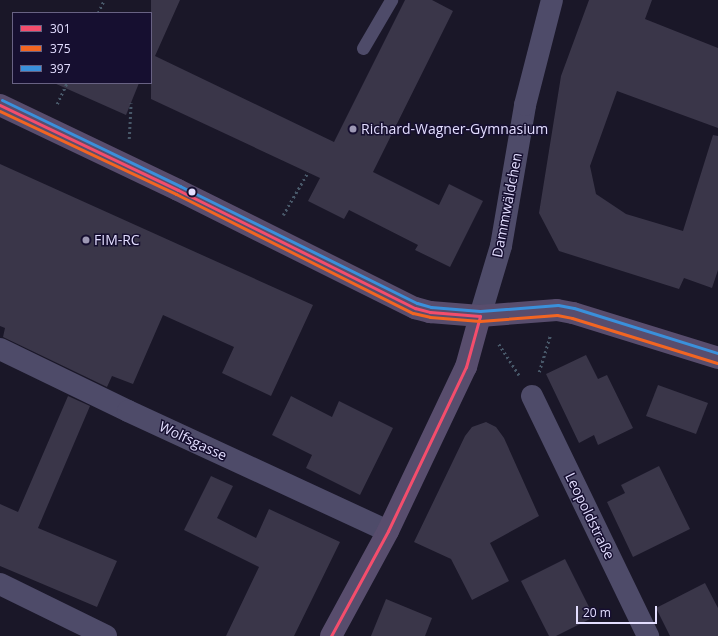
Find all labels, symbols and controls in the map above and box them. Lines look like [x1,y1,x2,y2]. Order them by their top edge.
legend [12,12,152,84]
text: 301 [50,20,71,37]
text: 375 [50,40,71,57]
text: 397 [50,60,71,77]
place label: Richard-Wagner-Gymnasium [361,121,548,137]
marker: Richard-Wagner-Gymnasium [348,124,358,134]
street label: Dammwäldchen [489,151,525,259]
unlabelled marker [187,187,197,197]
place label: FIM-RC [94,232,140,248]
marker: FIM-RC [81,235,91,245]
street label: Wolfsgasse [156,418,230,464]
street label: Leopoldstraße [562,470,618,562]
scale bar [578,598,659,624]
text: 20 m [583,604,611,621]

